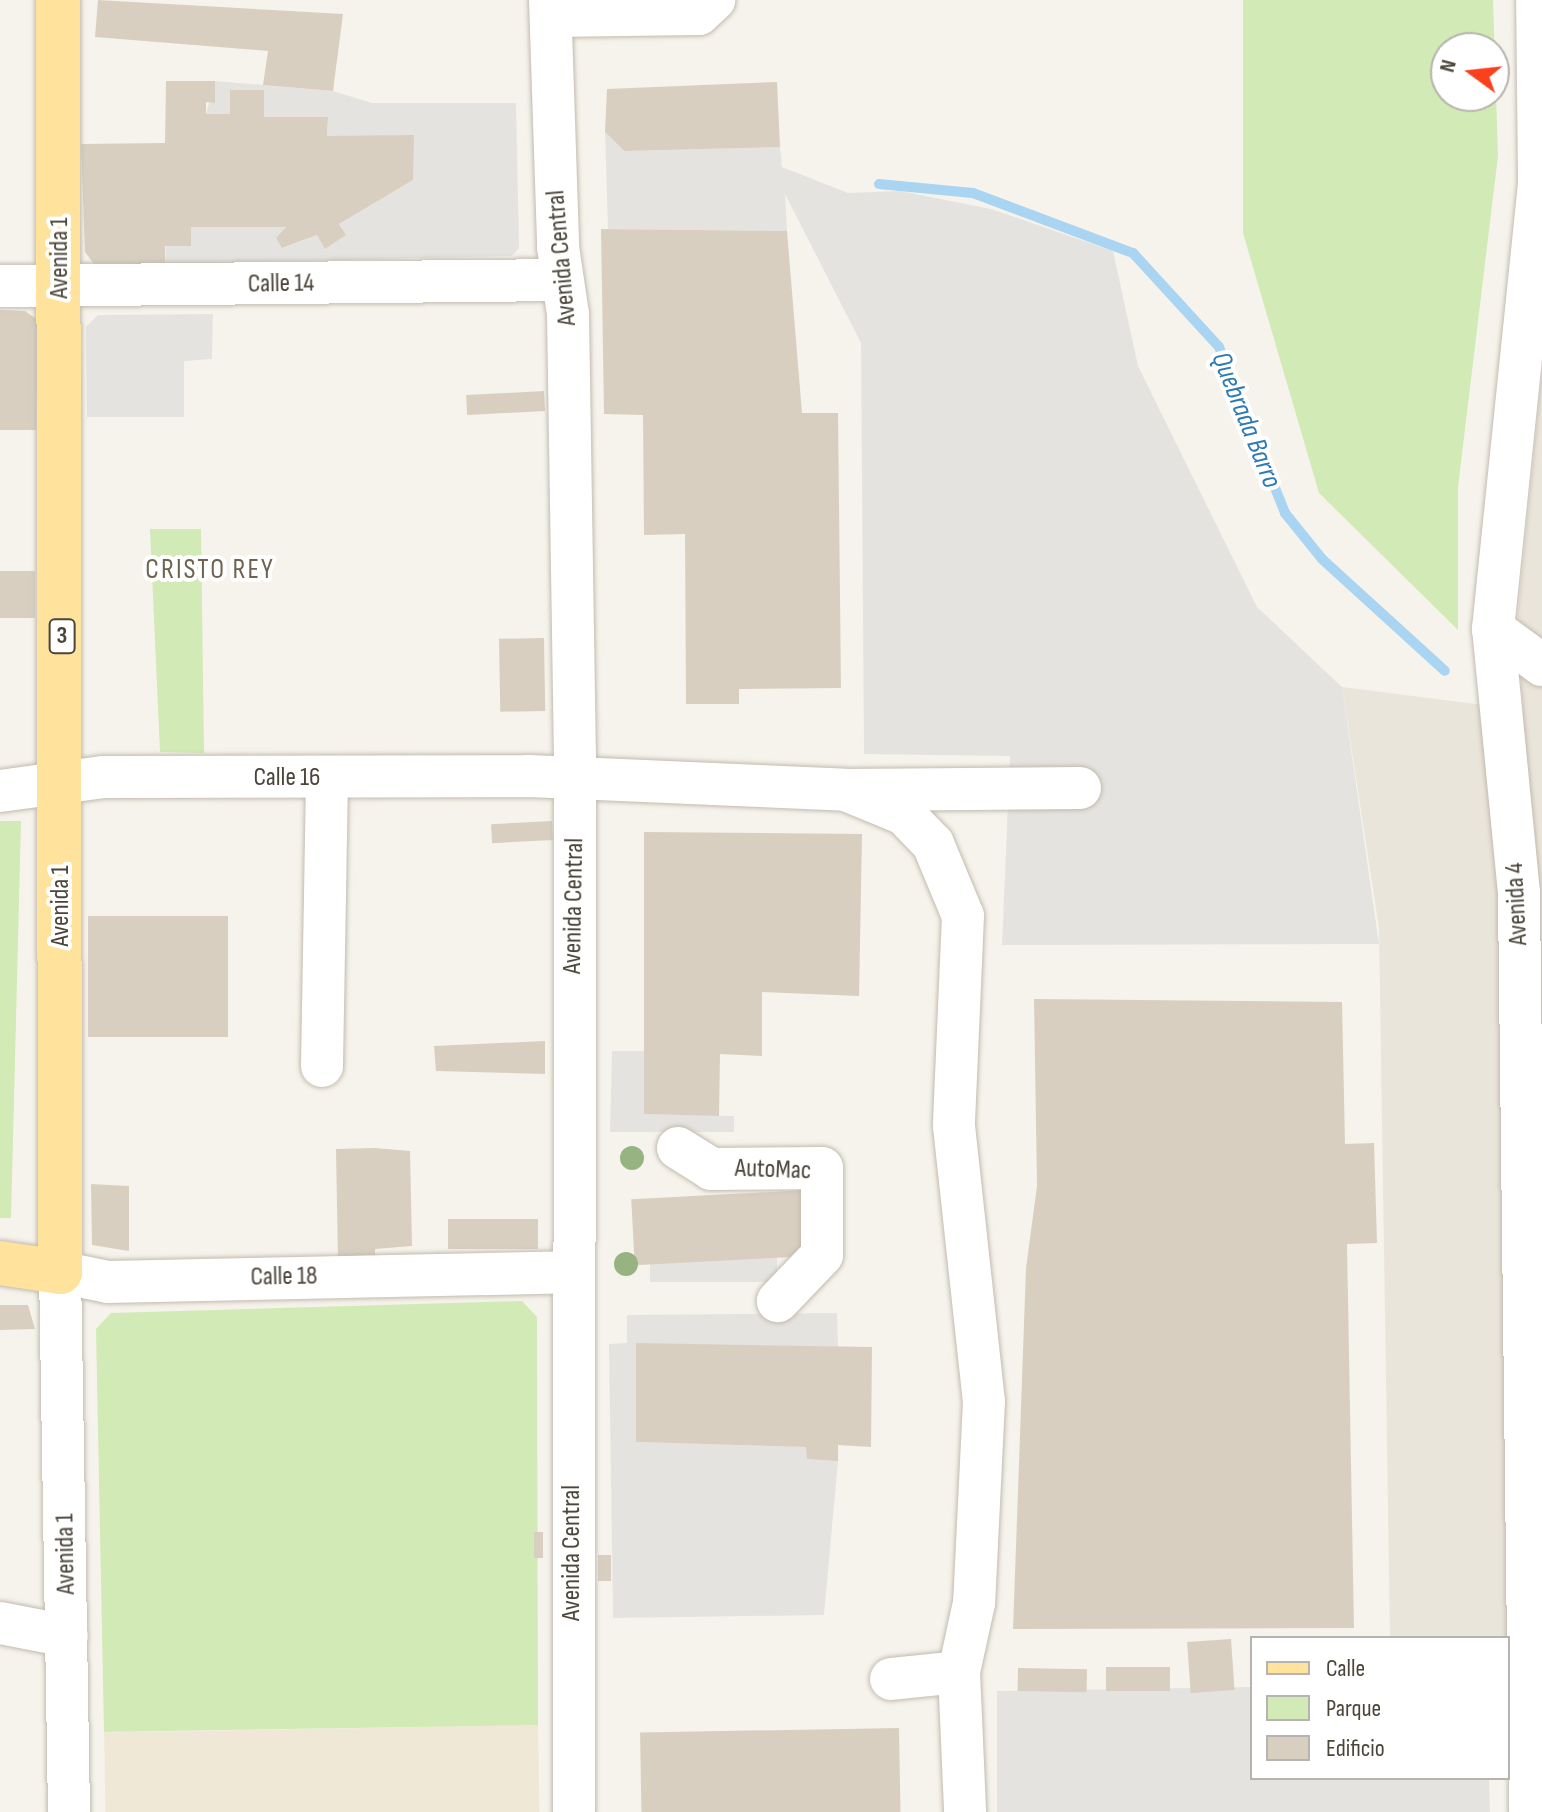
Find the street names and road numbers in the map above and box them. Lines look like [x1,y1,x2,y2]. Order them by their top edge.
street label: Avenida Central [541,189,583,327]
street label: Avenida 1 [44,217,76,299]
street label: Calle 14 [248,268,314,300]
road number: 3 [48,616,76,656]
street label: Calle 16 [254,762,320,794]
street label: Avenida Central [557,838,591,974]
street label: Avenida 4 [1499,862,1535,946]
street label: Avenida 1 [45,865,77,947]
street label: AutoMac [734,1153,812,1187]
street label: Calle 18 [250,1261,318,1293]
street label: Avenida Central [556,1485,588,1621]
street label: Avenida 1 [50,1513,82,1595]

